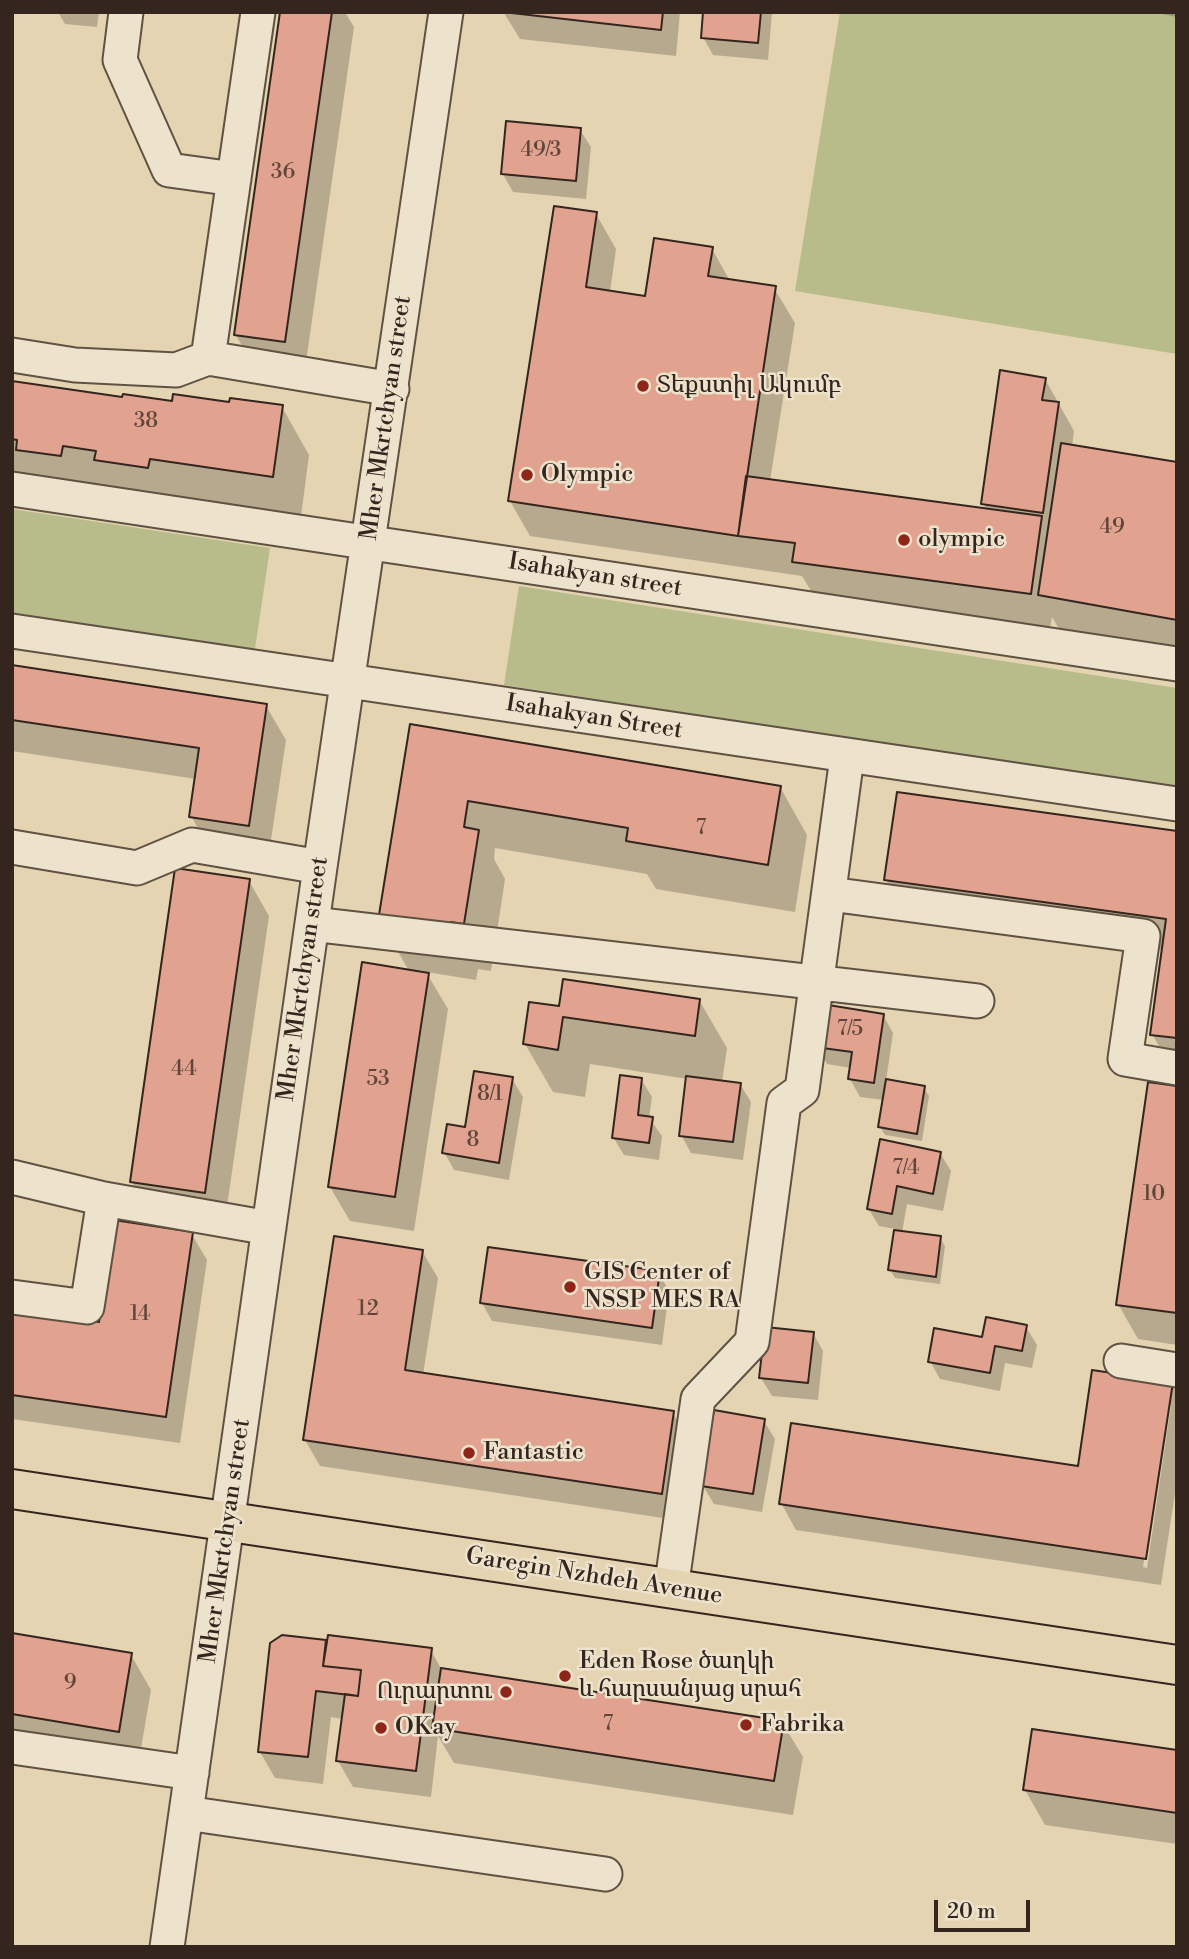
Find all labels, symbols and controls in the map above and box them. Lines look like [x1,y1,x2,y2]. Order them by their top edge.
house number: 49/3 [521,138,561,164]
house number: 36 [271,160,295,186]
street label: Mher Mkrtchyan street [356,294,418,542]
place label: Տեքստիլ Ակումբ [657,372,841,400]
marker: Տեքստիլ Ակումբ [635,378,651,394]
house number: 38 [134,409,158,435]
place label: Olympic [541,461,633,489]
marker: Olympic [519,467,535,483]
house number: 49 [1099,515,1125,541]
place label: olympic [918,526,1005,554]
marker: olympic [896,532,912,548]
street label: Isahakyan street [506,548,684,604]
street label: Isahakyan Street [504,690,684,746]
house number: 7 [696,816,706,842]
street label: Mher Mkrtchyan street [273,855,335,1103]
house number: 7/5 [837,1017,863,1043]
house number: 44 [171,1057,197,1083]
house number: 53 [366,1067,390,1093]
house number: 8/1 [477,1082,503,1108]
house number: 8 [467,1128,479,1154]
house number: 7/4 [892,1156,920,1182]
house number: 10 [1143,1182,1165,1208]
place label: GIS Center of NSSP MES RA [584,1259,740,1315]
marker: GIS Center of NSSP MES RA [562,1279,578,1295]
house number: 12 [357,1297,379,1323]
house number: 14 [130,1302,150,1328]
street label: Mher Mkrtchyan street [195,1417,257,1665]
place label: Fantastic [483,1439,584,1467]
marker: Fantastic [461,1445,477,1461]
street label: Garegin Nzhdeh Avenue [464,1542,724,1612]
place label: Eden Rose ծաղկի և հարսանյաց սրահ [579,1648,801,1704]
marker: Eden Rose ծաղկի և հարսանյաց սրահ [557,1668,573,1684]
house number: 9 [64,1671,76,1697]
place label: Ուրարտու [376,1678,492,1706]
marker: Ուրարտու [498,1684,514,1700]
place label: Fabrika [760,1711,844,1739]
house number: 7 [603,1712,613,1738]
place label: OKay [395,1714,456,1742]
marker: Fabrika [738,1717,754,1733]
marker: OKay [373,1720,389,1736]
scale bar [937,1885,1033,1929]
text: 20 m [947,1899,996,1925]

